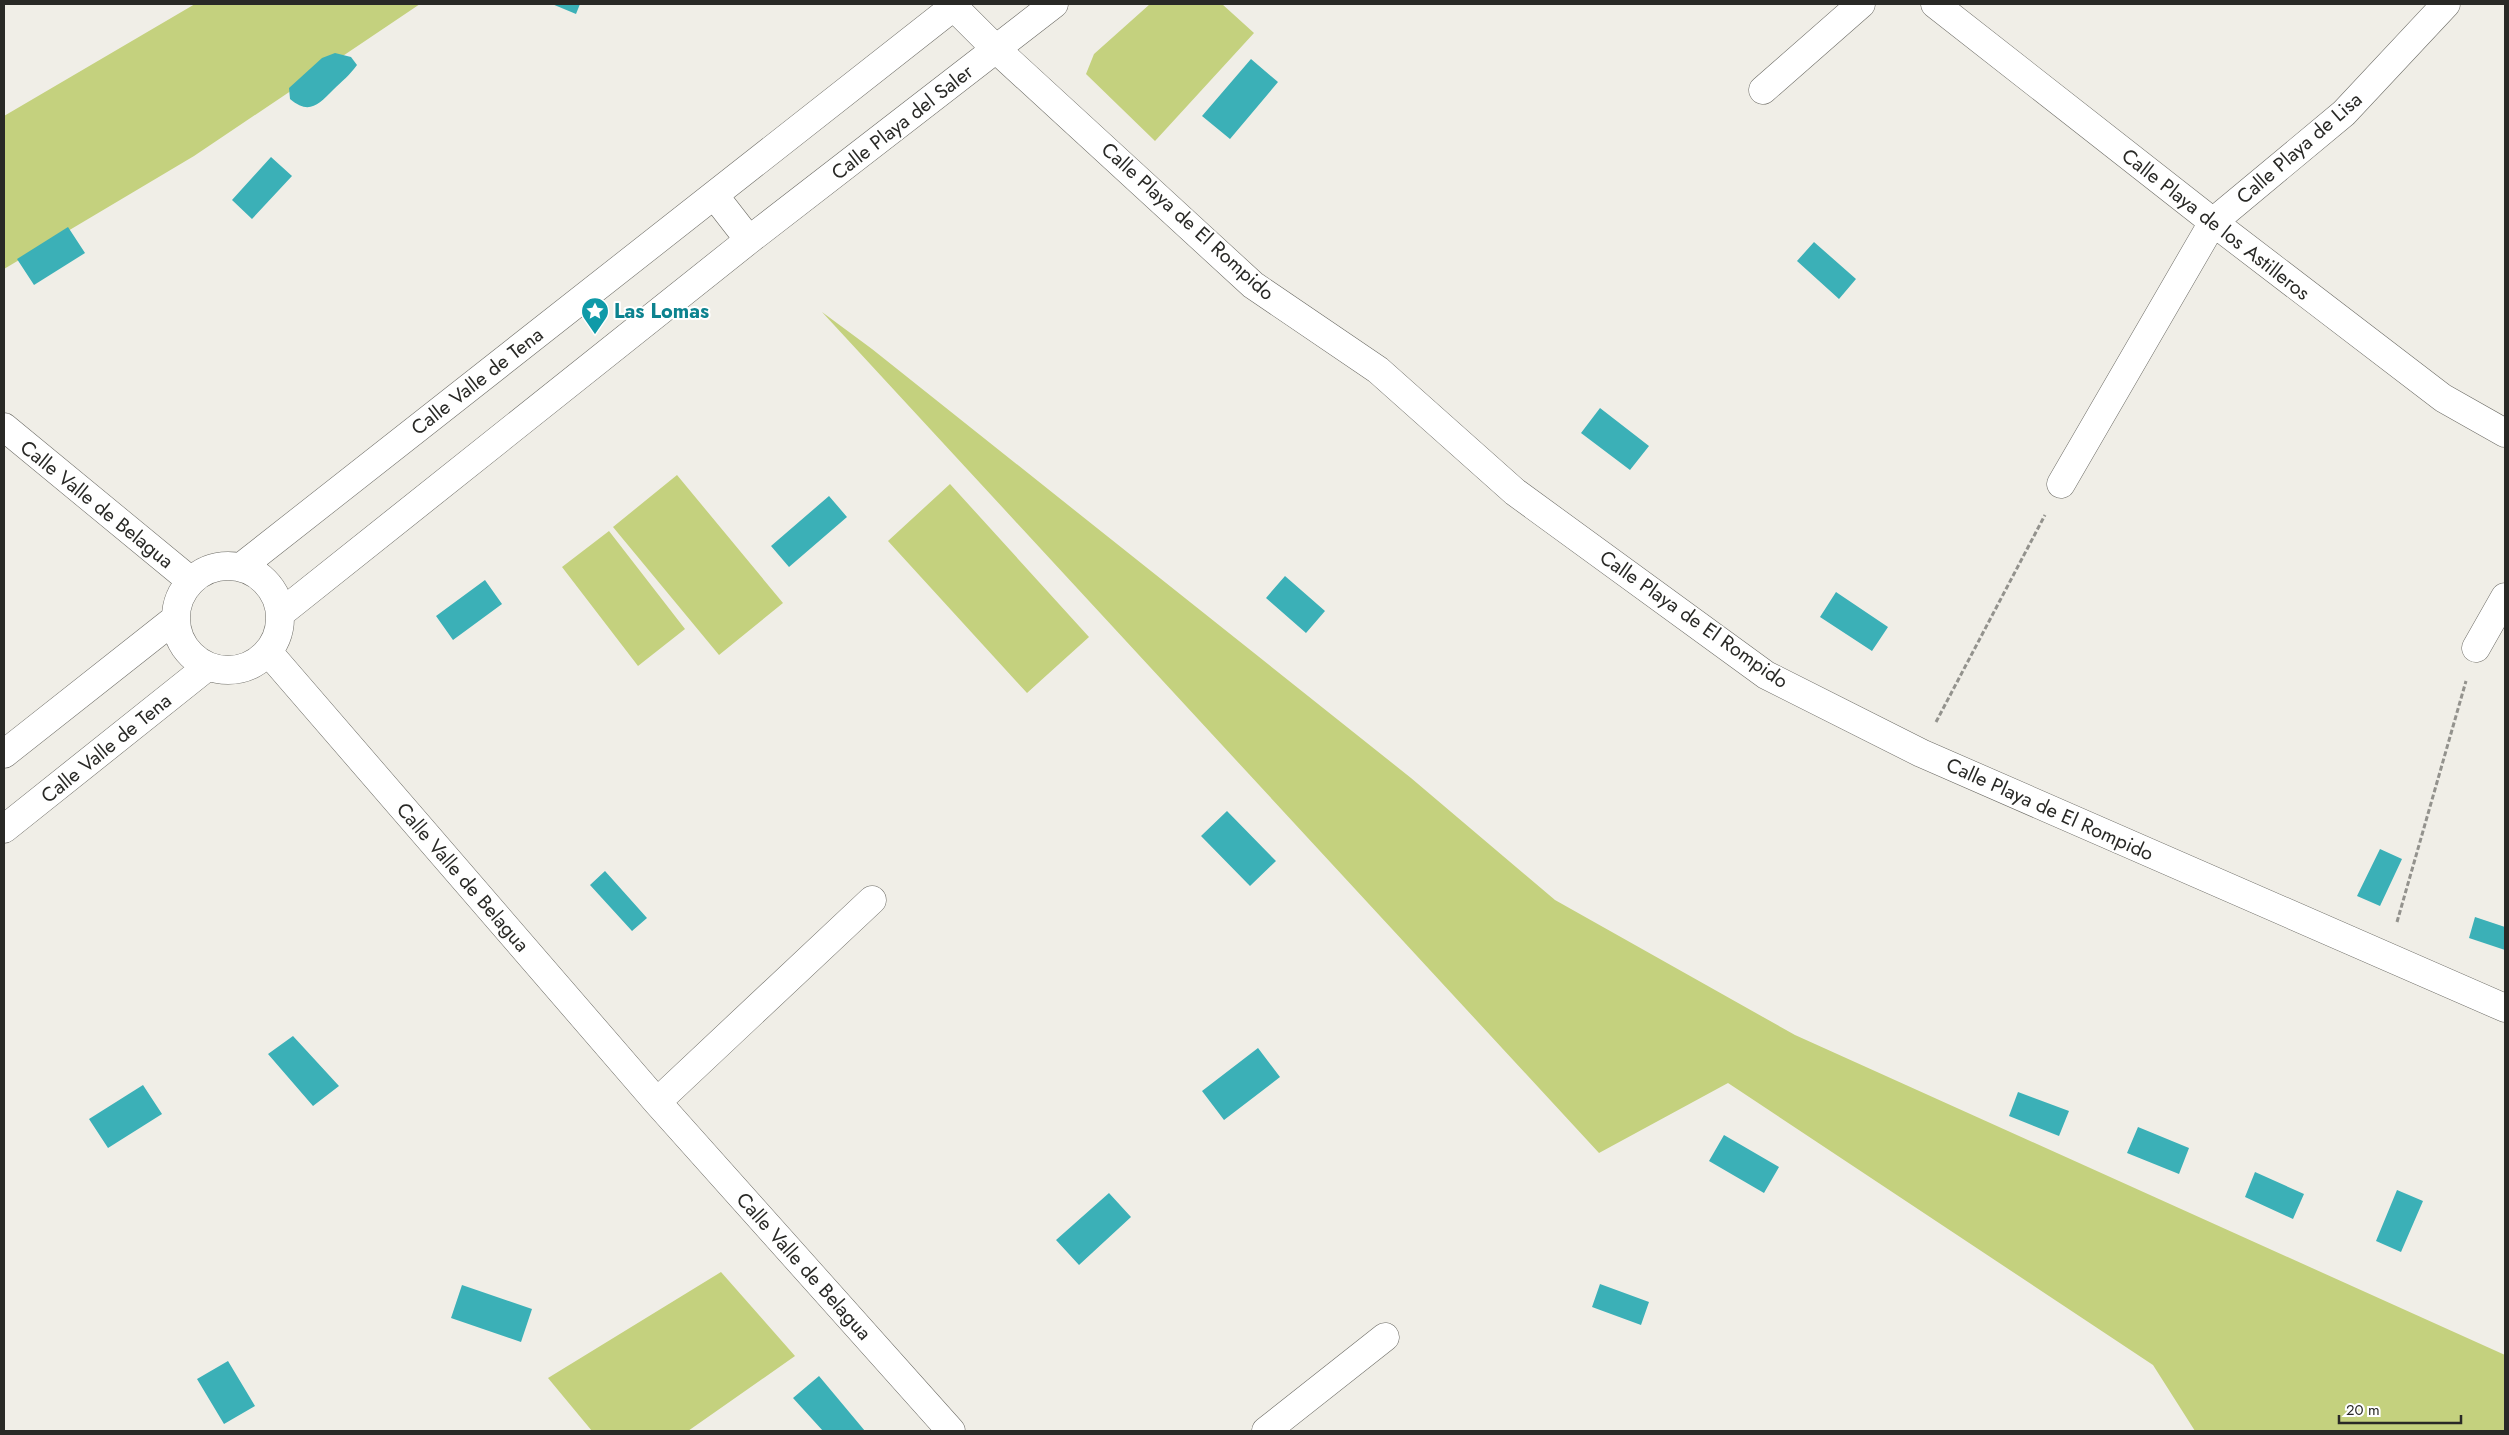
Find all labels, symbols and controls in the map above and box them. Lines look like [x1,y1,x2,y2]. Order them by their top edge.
street label: Calle Playa del Saler [825,58,979,187]
street label: Calle Playa de Lisa [2230,86,2368,211]
street label: Calle Playa de El Rompido [1095,136,1281,307]
street label: Calle Playa de los Astilleros [2115,142,2316,307]
place icon: Las Lomas [580,296,610,335]
place label: Las Lomas [614,297,709,326]
street label: Calle Valle de Tena [405,321,549,442]
street label: Calle Valle de Belagua [14,433,180,575]
street label: Calle Playa de El Rompido [1594,543,1794,696]
street label: Calle Valle de Tena [35,687,178,810]
street label: Calle Playa de El Rompido [1941,751,2158,868]
street label: Calle Valle de Belagua [389,796,536,959]
street label: Calle Valle de Belagua [729,1186,878,1347]
scale bar [2339,1392,2462,1424]
text: 20 m [2346,1399,2380,1421]

